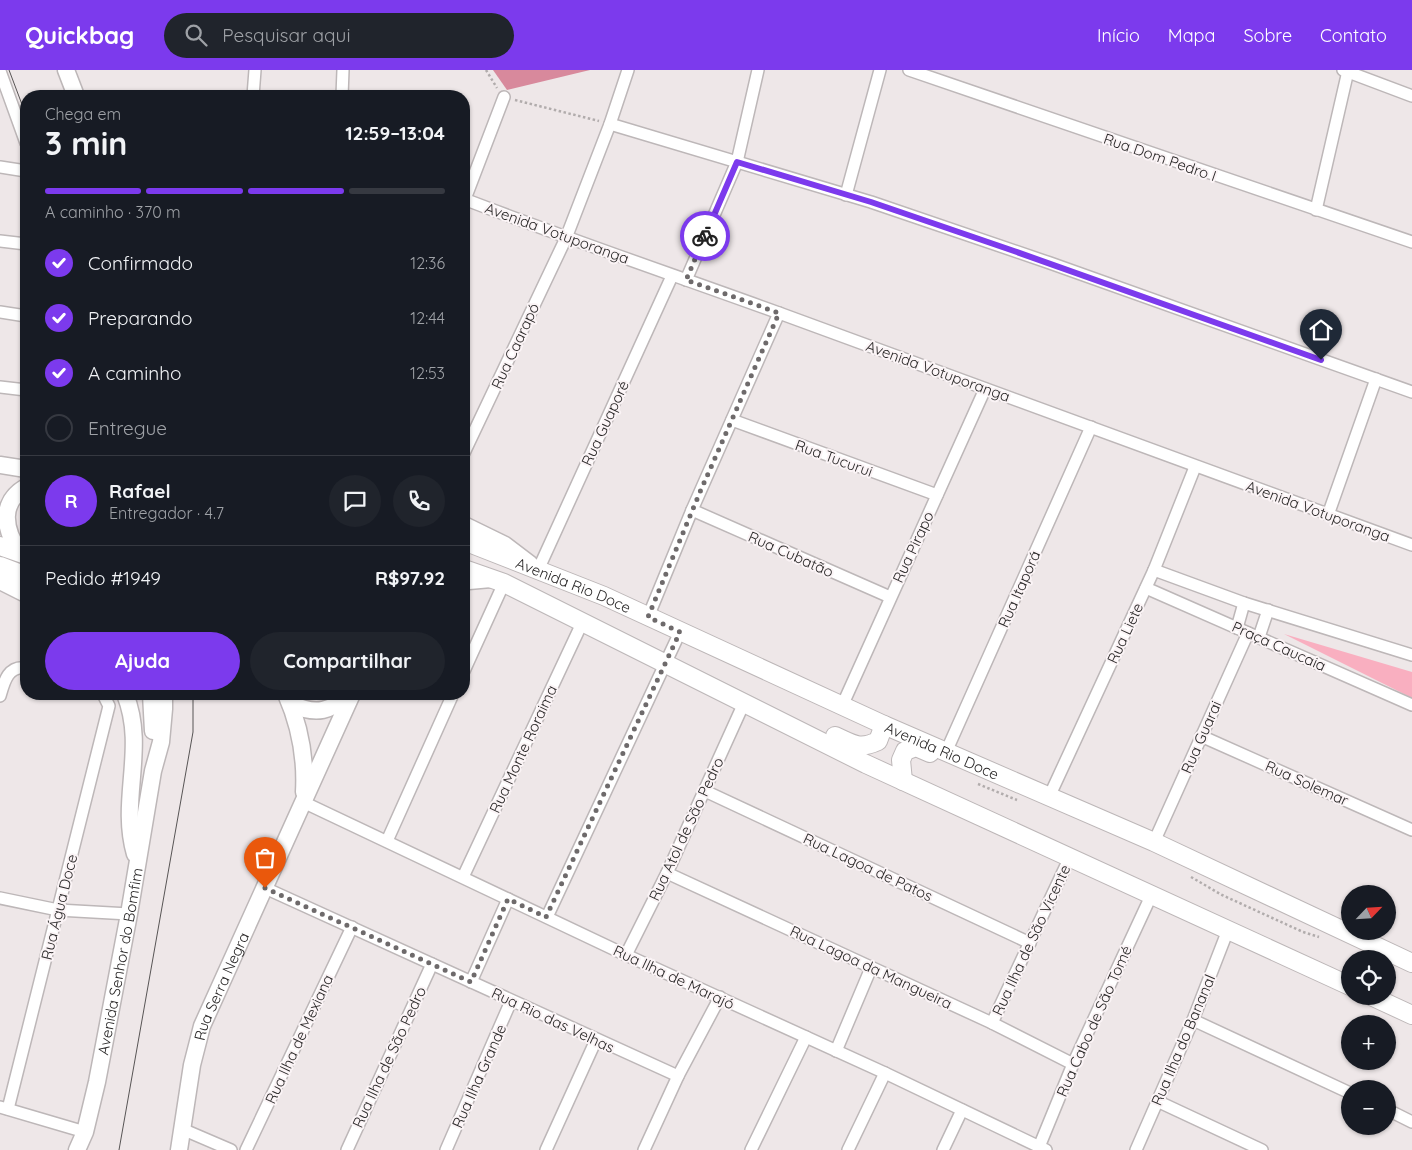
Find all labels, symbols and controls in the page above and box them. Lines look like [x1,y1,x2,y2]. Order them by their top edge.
search box [164,13,514,58]
text: Quickbag [25,20,134,50]
icon: search [182,21,210,49]
text: Pesquisar aqui [222,23,351,47]
text: Início [1097,24,1140,47]
text: Mapa [1168,24,1215,47]
text: Sobre [1243,24,1292,47]
text: Contato [1320,24,1387,47]
text: Chega em [45,104,121,124]
text: 12:59–13:04 [345,121,445,145]
text: 3 min [45,123,127,163]
street label: Rua Dom Pedro I [1101,129,1219,185]
street label: Avenida Votuporanga [482,198,632,268]
text: A caminho · 370 m [45,202,181,222]
courier [680,211,730,261]
icon: bike [691,222,719,250]
icon: check [45,249,73,277]
text: Confirmado [88,251,193,275]
text: 12:36 [410,253,445,273]
street label: Rua Caarapó [487,300,543,392]
icon: check [45,304,73,332]
text: Preparando [88,306,193,330]
text: 12:44 [410,308,445,328]
pin [1300,309,1342,360]
icon: home [1307,316,1335,344]
street label: Avenida Votuporanga [863,336,1013,406]
icon: check [45,359,73,387]
text: A caminho [88,361,181,385]
text: 12:53 [410,363,445,383]
street label: Rua Guaporé [577,377,633,469]
text: Entregue [88,416,167,440]
street label: Rua Tucurui [793,435,875,481]
button: chat [329,475,381,527]
button: phone [393,475,445,527]
street label: Avenida Votuporanga [1243,476,1393,546]
text: Rafael [109,479,171,503]
text: R [64,489,78,513]
text: Entregador · 4.7 [109,503,224,523]
street label: Rua Pirapo [888,508,938,586]
street label: Rua Cubatão [745,527,837,581]
street label: Rua Itaporá [994,548,1044,630]
street label: Avenida Rio Doce [513,553,634,617]
text: Pedido #1949 [45,566,161,590]
text: R$97.92 [375,566,445,590]
street label: Rua Liete [1103,600,1147,666]
street label: Praça Caucaia [1229,617,1329,675]
button: Ajuda [45,632,240,690]
button: Compartilhar [250,632,445,690]
street label: Rua Monte Roraima [485,682,561,816]
street label: Rua Guarai [1177,698,1225,776]
street label: Avenida Rio Doce [882,717,1002,783]
street label: Rua Atol de São Pedro [644,754,728,904]
street label: Rua Solemar [1262,756,1352,810]
street label: Rua Lagoa de Patos [800,829,936,905]
pin [244,837,286,888]
icon: bag [251,844,279,872]
street label: Rua Água Doce [37,852,81,962]
street label: Rua Ilha de São Vicente [988,861,1074,1019]
street label: Avenida Senhor do Bomfim [93,866,146,1056]
north arrow [1341,885,1396,940]
map controls [1341,885,1396,1135]
street label: Rua Lagoa da Mangueira [787,921,955,1013]
street label: Rua Serra Negra [189,929,253,1042]
street label: Rua Ilha de Marajó [610,941,738,1013]
street label: Rua Cabo de São Tomé [1052,942,1136,1100]
button: locate [1341,950,1396,1005]
street label: Rua Ilha de Mexiana [261,971,337,1107]
street label: Rua Ilha do Bananal [1147,972,1219,1108]
street label: Rua Ilha de São Pedro [348,983,430,1131]
street label: Rua Rio das Velhas [488,983,618,1057]
button: + [1341,1015,1396,1070]
street label: Rua Ilha Grande [448,1021,510,1131]
button: − [1341,1080,1396,1135]

